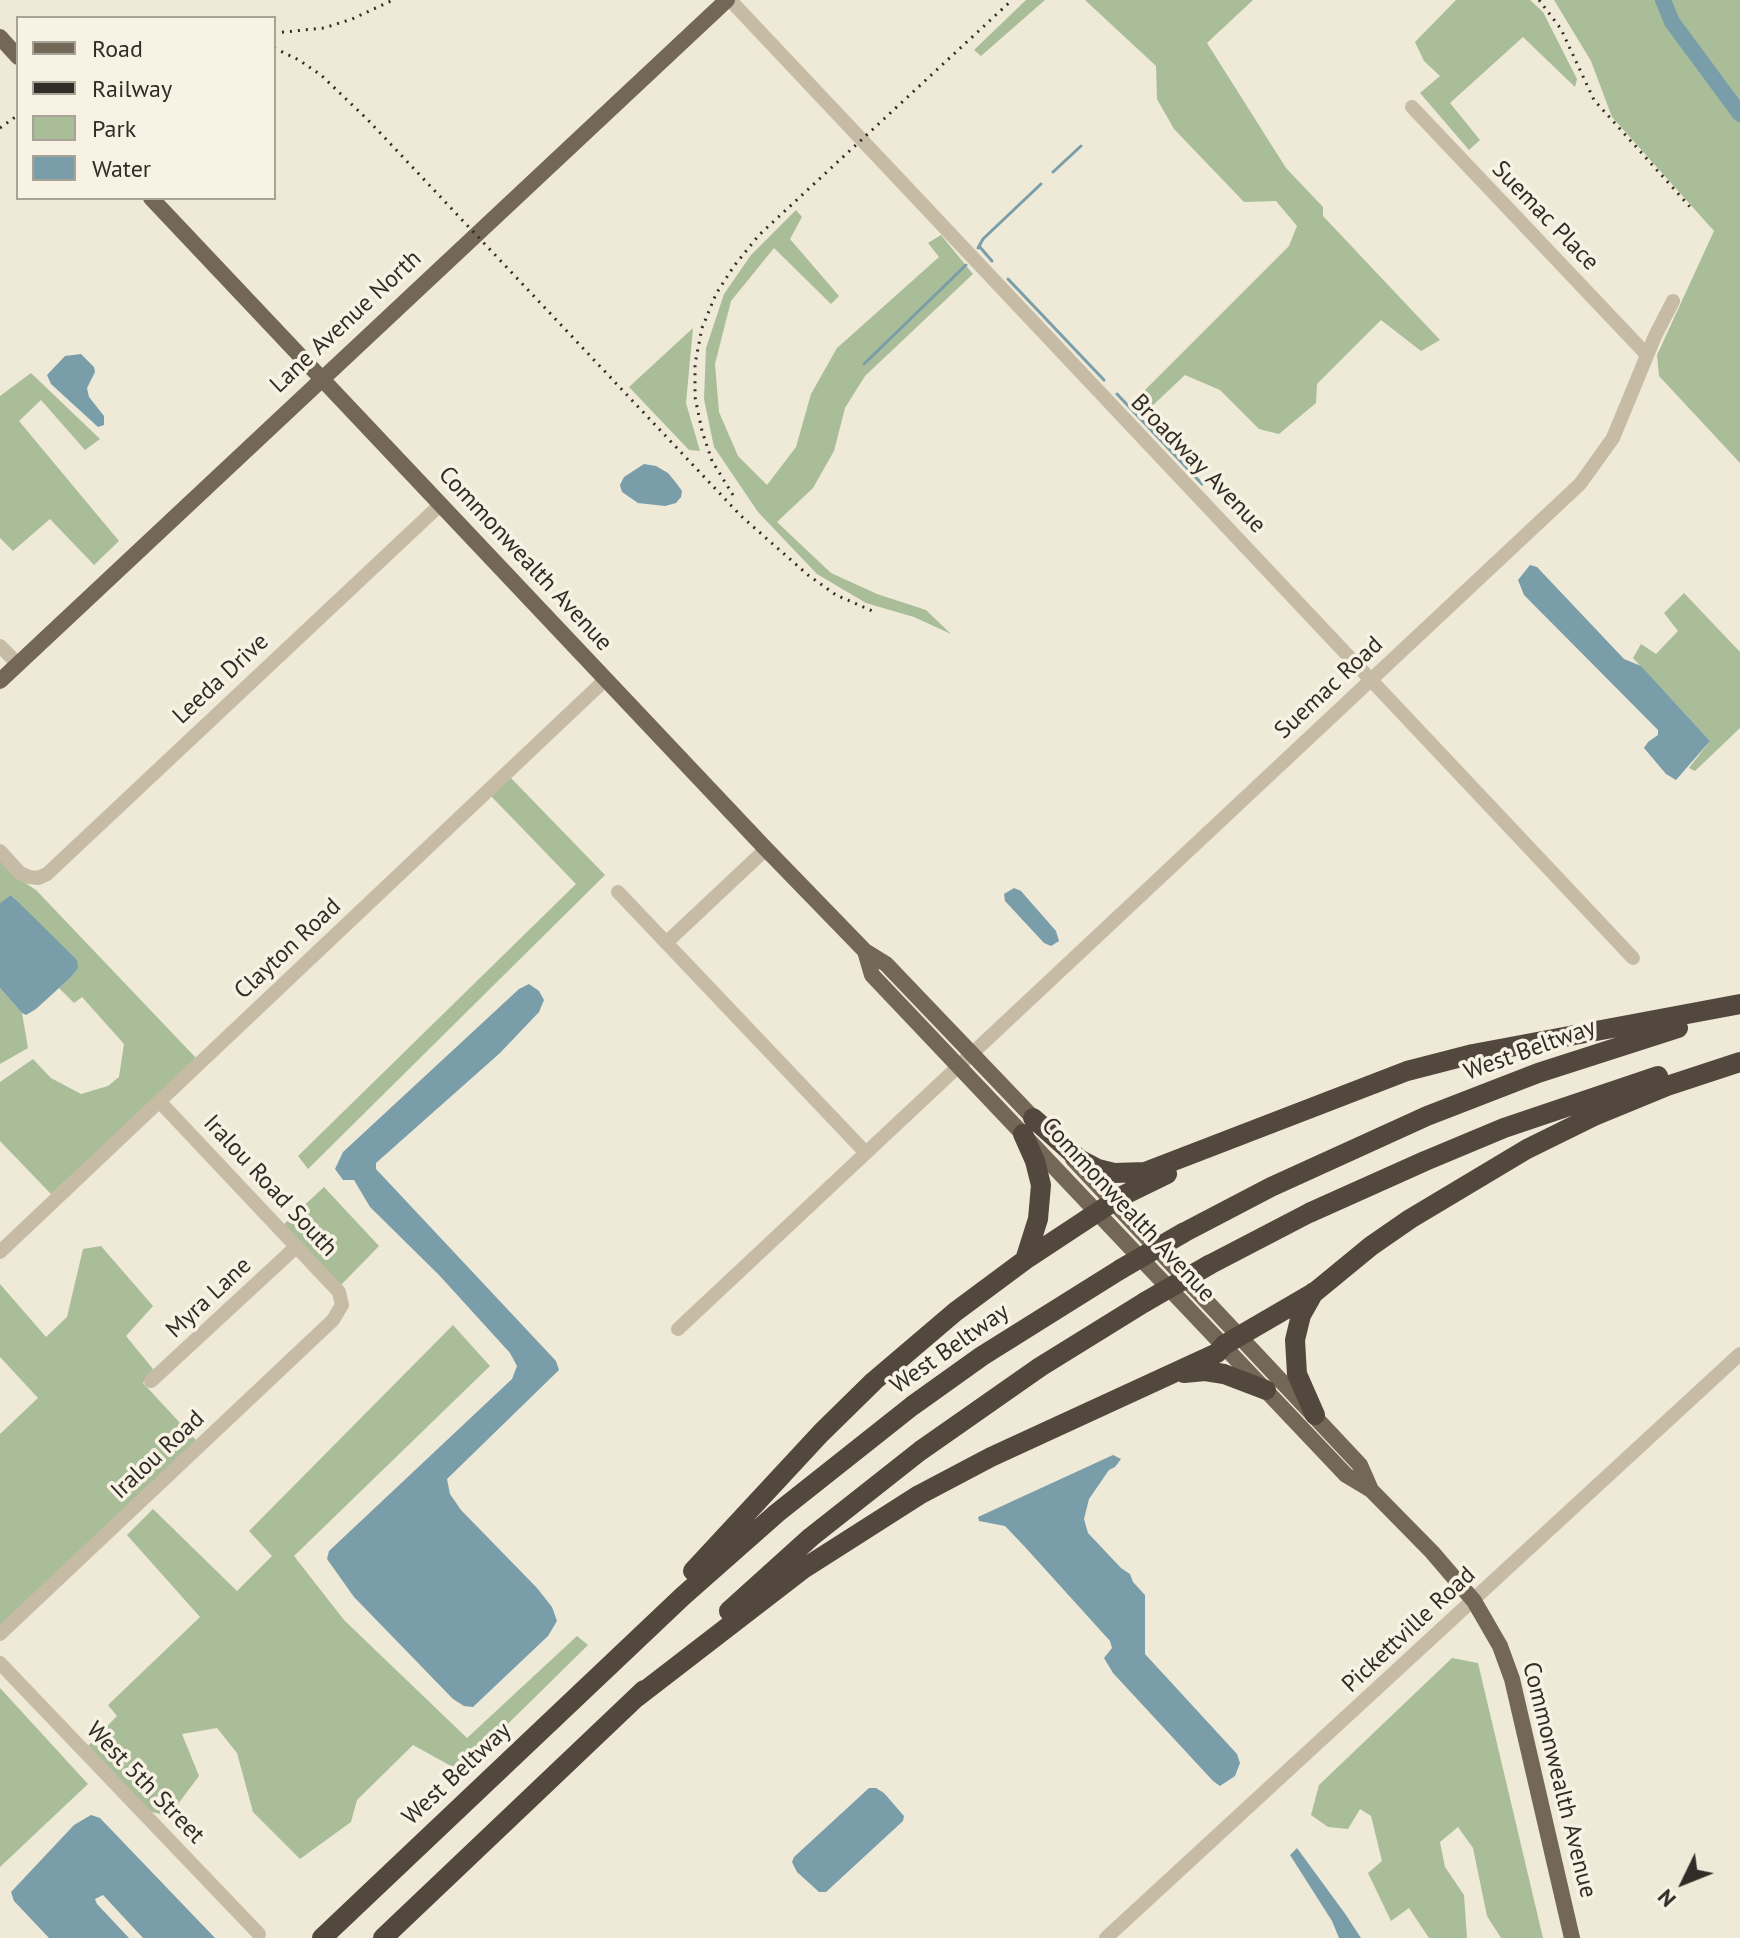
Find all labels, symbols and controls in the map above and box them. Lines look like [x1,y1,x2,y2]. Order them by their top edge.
legend [16,16,276,200]
text: Road [92,33,143,64]
text: Railway [92,73,172,104]
text: Park [92,113,136,144]
text: Water [92,153,151,184]
street label: Suemac Place [1486,155,1604,277]
street label: Lane Avenue North [264,245,428,399]
street label: Broadway Avenue [1124,389,1272,539]
street label: Commonwealth Avenue [432,461,618,657]
street label: Leeda Drive [167,628,275,730]
street label: Suemac Road [1269,631,1389,745]
street label: Clayton Road [229,892,347,1006]
street label: West Beltway [1460,1013,1600,1087]
street label: Iralou Road South [197,1109,343,1263]
street label: Commonwealth Avenue [1035,1112,1221,1308]
street label: Myra Lane [160,1251,258,1345]
street label: West Beltway [885,1298,1015,1400]
street label: Iralou Road [105,1405,211,1505]
street label: Pickettville Road [1336,1561,1482,1699]
street label: Commonwealth Avenue [1516,1659,1602,1901]
street label: West 5th Street [80,1716,210,1850]
street label: West Beltway [397,1716,517,1832]
north arrow [1644,1842,1724,1922]
text: N [1651,1884,1682,1913]

